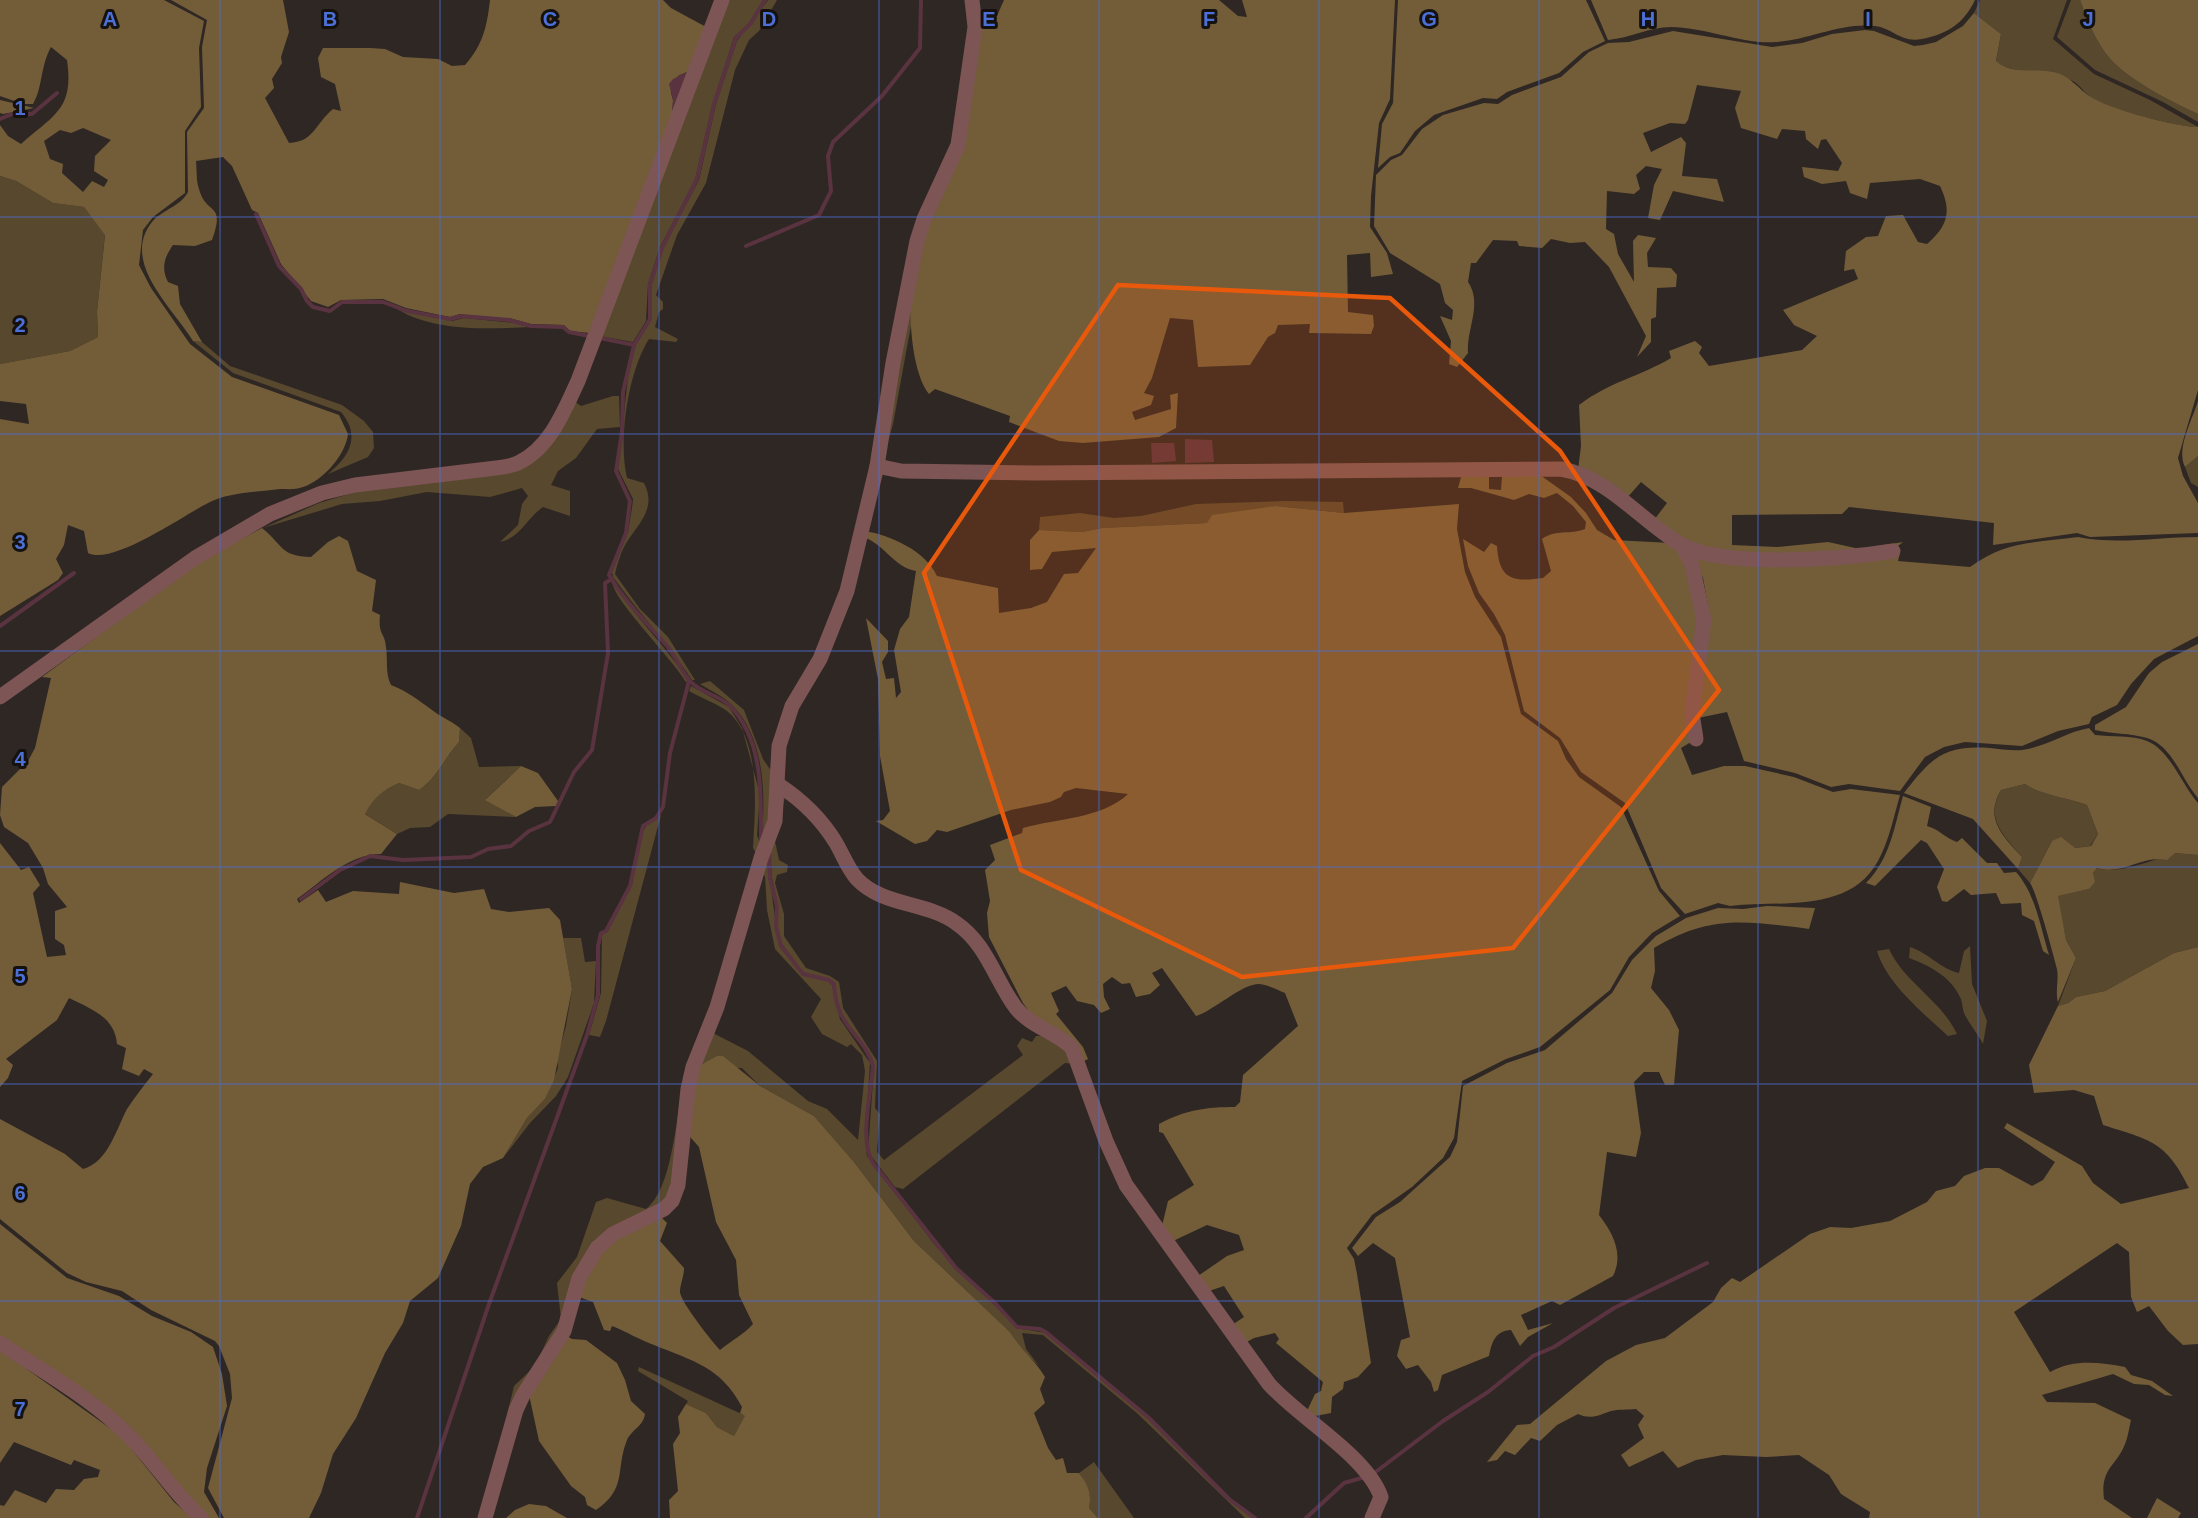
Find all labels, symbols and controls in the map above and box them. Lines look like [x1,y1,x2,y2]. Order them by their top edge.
text: A [103,8,117,30]
text: B [323,8,337,30]
text: C [543,8,557,30]
text: D [762,8,776,30]
text: E [982,8,996,30]
text: F [1203,8,1215,30]
text: G [1421,8,1437,30]
text: H [1641,8,1655,30]
text: I [1865,8,1871,30]
text: J [2082,8,2094,30]
text: 1 [14,97,26,119]
text: 2 [14,314,26,336]
text: 3 [14,531,26,553]
text: 4 [14,748,26,770]
text: 5 [14,965,26,987]
text: 6 [14,1182,26,1204]
text: 7 [14,1398,26,1420]

